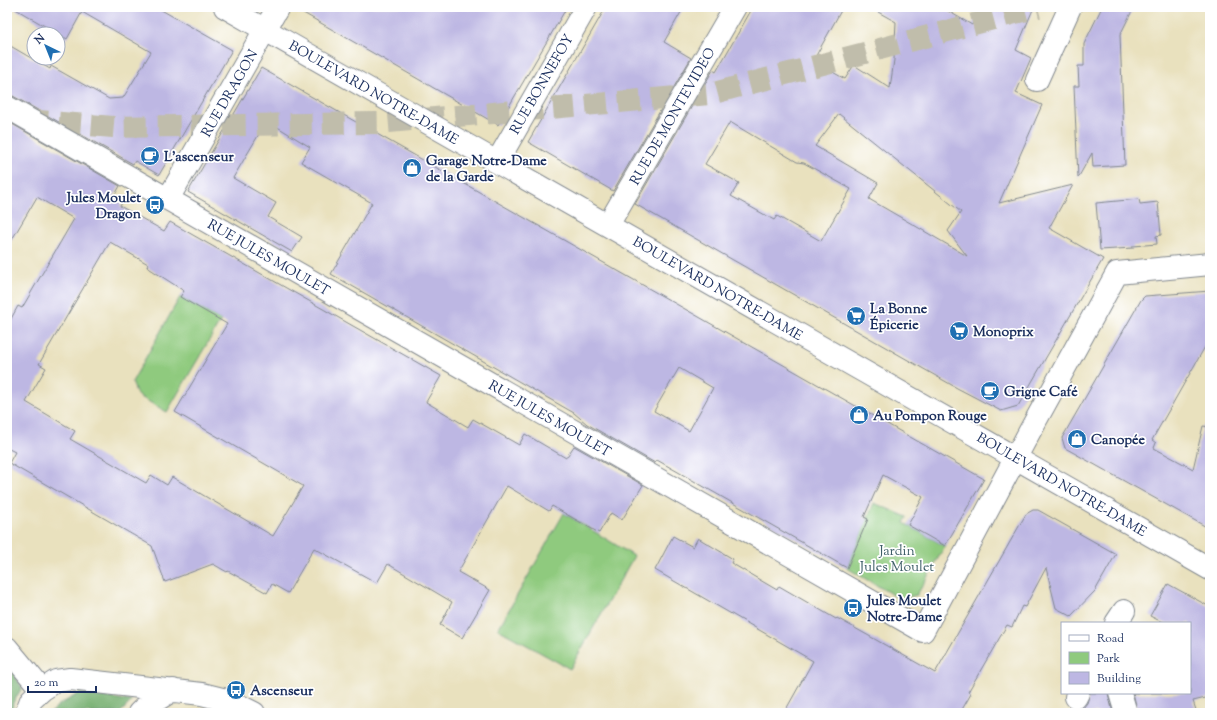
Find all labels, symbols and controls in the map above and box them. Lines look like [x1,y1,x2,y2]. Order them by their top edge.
north arrow [26,26,66,66]
text: N [30,30,49,49]
street label: RUE BONNEFOY [506,31,580,139]
street label: BOULEVARD NOTRE-DAME [284,37,462,151]
street label: RUE DE MONTEVIDEO [626,44,721,189]
street label: RUE DRAGON [198,46,264,142]
cafe icon: L'ascenseur [139,145,161,167]
place label: L'ascenseur [164,148,234,168]
place label: Garage Notre-Dame de la Garde [426,152,547,188]
shop icon: Garage Notre-Dame de la Garde [401,157,423,179]
place label: Jules Moulet Dragon [66,189,142,225]
bus stop icon: Jules Moulet Dragon [144,194,166,216]
street label: RUE JULES MOULET [203,215,333,302]
street label: BOULEVARD NOTRE-DAME [628,233,806,347]
place label: La Bonne Épicerie [870,300,928,336]
supermarket icon: La Bonne Épicerie [845,305,867,327]
supermarket icon: Monoprix [948,320,970,342]
place label: Monoprix [973,323,1034,343]
street label: RUE JULES MOULET [484,376,614,463]
cafe icon: Grigne Café [979,380,1001,402]
place label: Grigne Café [1004,383,1078,403]
shop icon: Au Pompon Rouge [848,404,870,426]
place label: Au Pompon Rouge [873,407,987,427]
shop icon: Canopée [1066,428,1088,450]
street label: BOULEVARD NOTRE-DAME [972,429,1150,543]
place label: Canopée [1091,431,1145,451]
park label: Jardin Jules Moulet [859,542,934,578]
place label: Jules Moulet Notre-Dame [866,592,943,628]
bus stop icon: Jules Moulet Notre-Dame [842,597,864,619]
legend [1061,622,1191,694]
text: Road [1097,630,1124,648]
text: Park [1097,650,1120,668]
scale bar [28,668,96,694]
text: Building [1097,670,1141,688]
text: 20 m [34,674,59,692]
bus stop icon: Ascenseur [225,679,247,701]
place label: Ascenseur [250,682,314,702]

